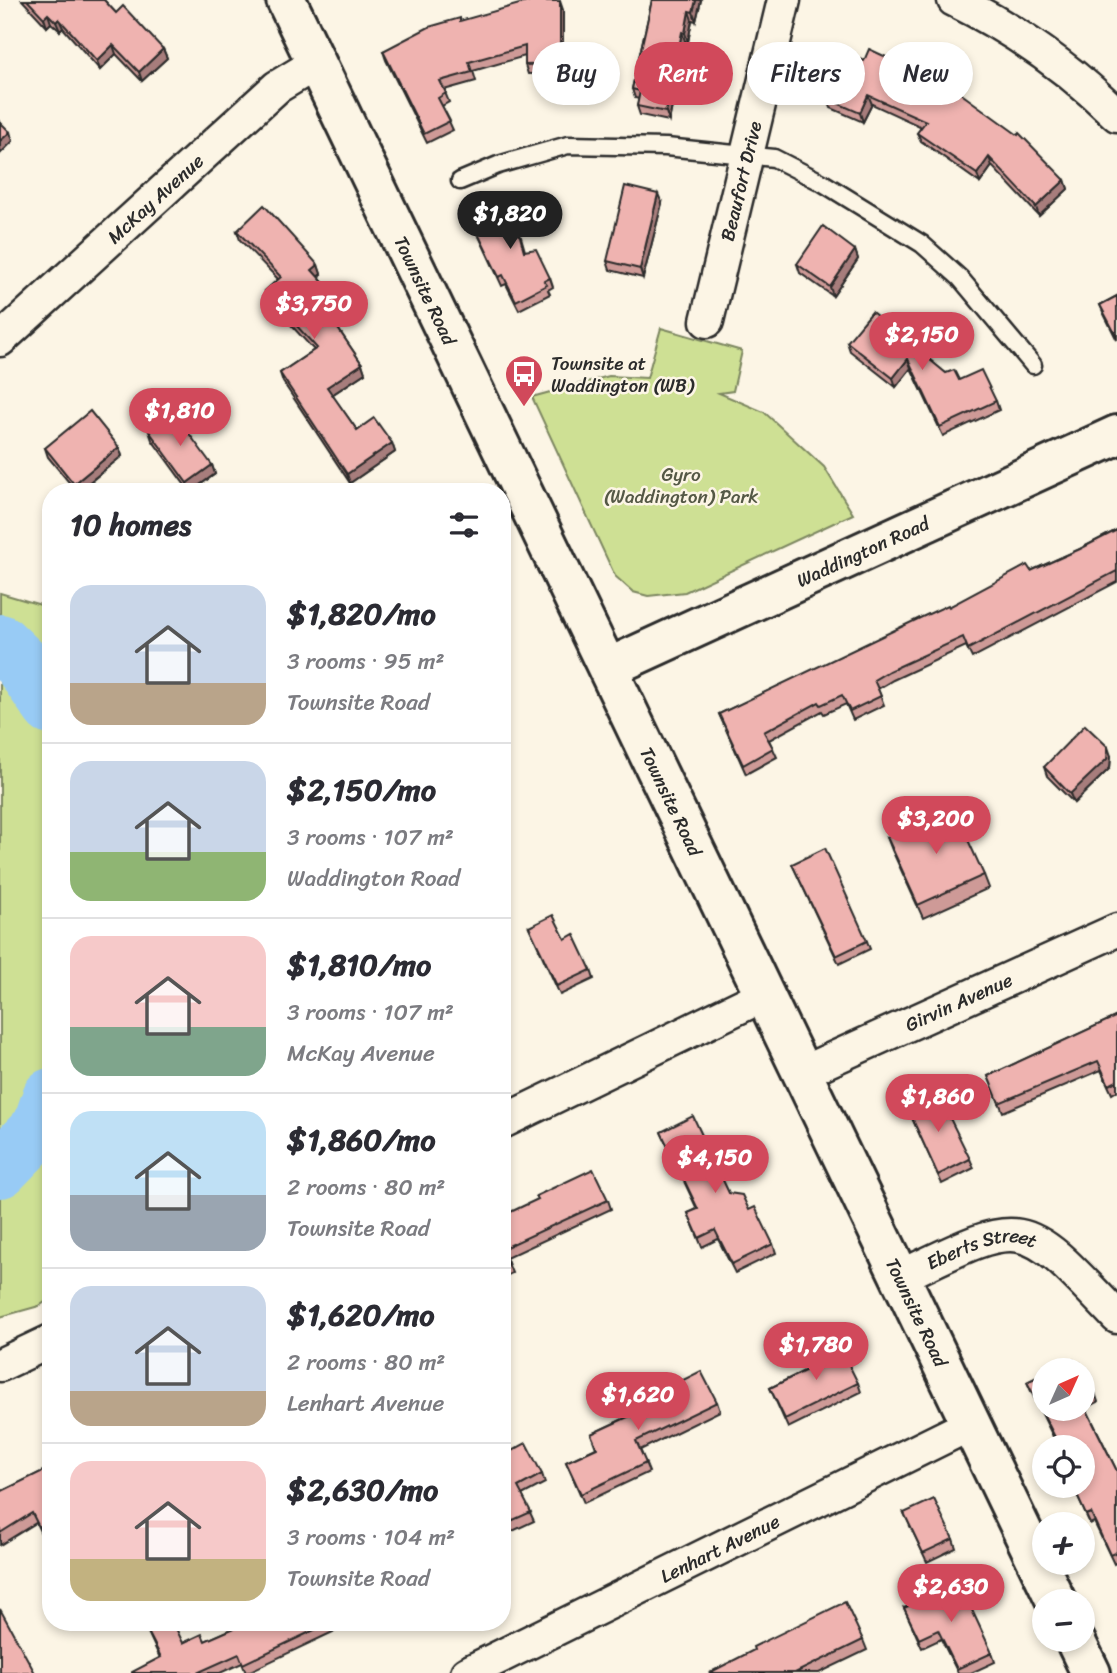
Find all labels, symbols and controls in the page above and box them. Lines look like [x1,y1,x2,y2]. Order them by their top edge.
chip: Buy [532,42,620,105]
chip: Rent [634,42,733,105]
chip: Filters [747,42,865,105]
chip: New [879,42,973,105]
street label: Beaufort Drive [710,118,771,244]
street label: McKay Avenue [99,145,211,252]
pin: $1,820 [453,191,567,251]
text: $1,820 [473,193,547,234]
street label: Townsite Road [385,230,466,351]
pin: $3,750 [257,282,371,341]
text: $3,750 [276,283,352,324]
pin: $2,150 [865,312,979,372]
text: $2,150 [885,314,959,355]
place label: Townsite at Waddington (WB) [551,347,695,402]
bus stop icon: Townsite at Waddington (WB) [503,353,545,408]
pin: $1,810 [123,388,237,448]
text: $1,810 [145,390,215,431]
park label: Gyro (Waddington) Park [604,458,758,513]
text: 10 homes [70,498,191,552]
icon: filters [445,506,483,544]
street label: Waddington Road [791,506,936,596]
text: $1,820/mo [287,587,436,641]
icon: home [126,613,210,697]
text: 3 rooms · 95 m² [287,641,444,682]
text: Townsite Road [287,682,430,723]
street label: Townsite Road [631,741,712,862]
text: $2,150/mo [287,763,436,817]
icon: home [126,789,210,873]
pin: $3,200 [879,796,993,856]
text: $3,200 [898,798,974,839]
text: 3 rooms · 107 m² [287,817,454,858]
text: Waddington Road [287,858,460,899]
text: $1,810/mo [287,938,431,992]
street label: Girvin Avenue [899,963,1018,1040]
icon: home [126,964,210,1048]
text: 3 rooms · 107 m² [287,992,454,1033]
text: McKay Avenue [287,1033,435,1074]
pin: $1,860 [881,1074,995,1134]
text: $1,860 [901,1076,975,1117]
text: $1,860/mo [287,1113,435,1167]
pin: $4,150 [658,1136,772,1195]
text: $4,150 [678,1137,752,1178]
icon: home [126,1139,210,1223]
text: 2 rooms · 80 m² [287,1167,445,1208]
text: Townsite Road [287,1208,430,1249]
street label: Eberts Street [920,1218,1043,1279]
street label: Townsite Road [877,1252,958,1373]
text: $1,620/mo [287,1288,435,1342]
icon: home [126,1314,210,1398]
pin: $1,780 [759,1322,873,1382]
text: $1,780 [779,1324,853,1365]
text: 2 rooms · 80 m² [287,1342,445,1383]
north arrow [1032,1358,1096,1421]
map controls [1032,1358,1095,1652]
pin: $1,620 [581,1372,695,1432]
text: $1,620 [602,1374,674,1415]
text: Lenhart Avenue [287,1383,444,1424]
button: locate [1032,1435,1095,1498]
text: $2,630/mo [287,1463,438,1517]
icon: home [126,1489,210,1573]
street label: Lenhart Avenue [654,1504,786,1592]
button: + [1032,1512,1095,1575]
text: 3 rooms · 104 m² [287,1517,455,1558]
text: Townsite Road [287,1558,430,1599]
pin: $2,630 [894,1564,1008,1624]
text: $2,630 [913,1566,989,1607]
button: − [1032,1589,1095,1652]

